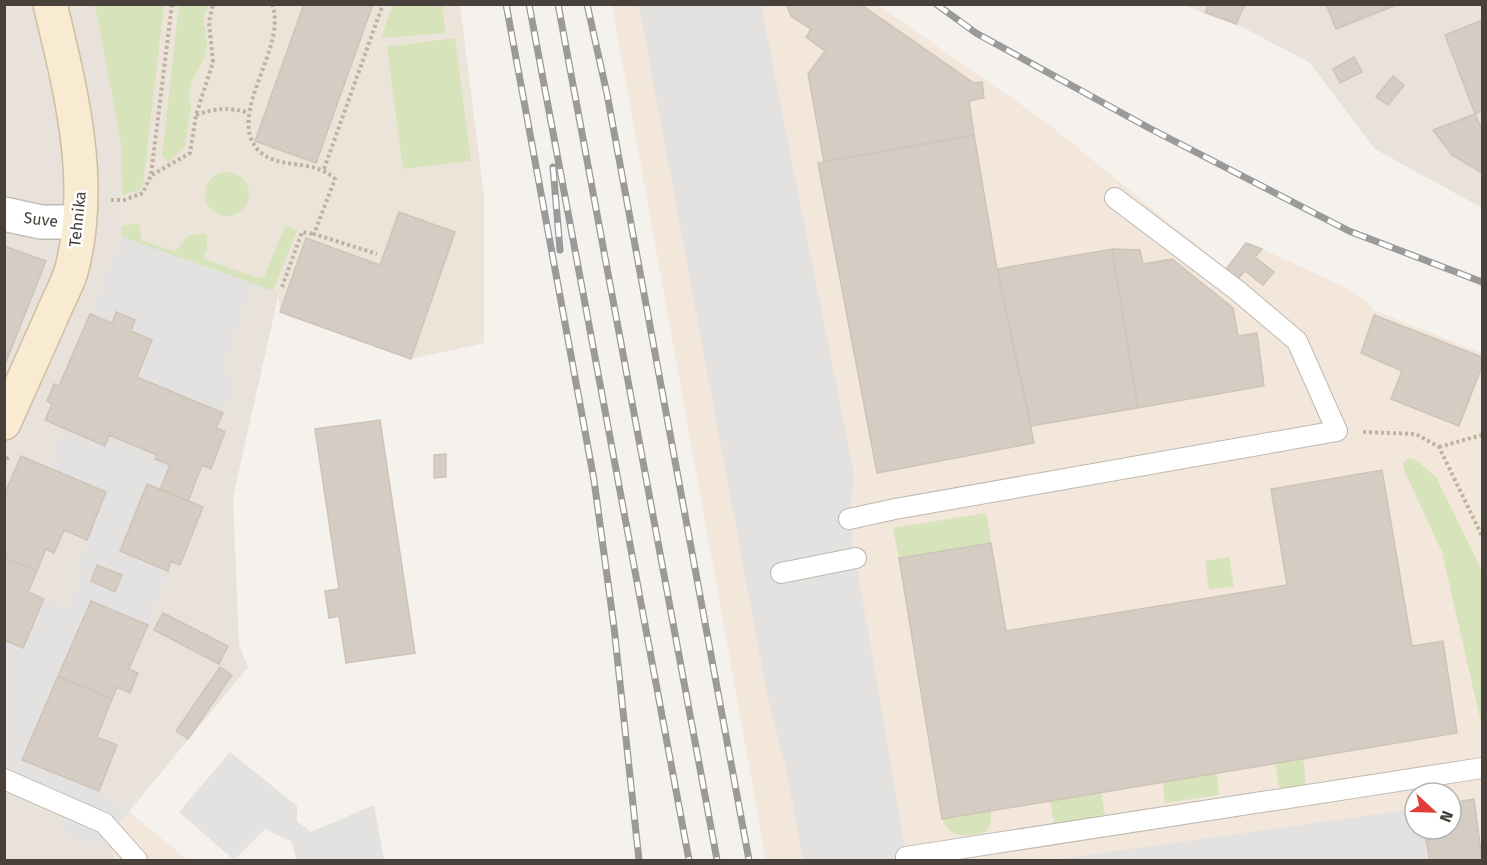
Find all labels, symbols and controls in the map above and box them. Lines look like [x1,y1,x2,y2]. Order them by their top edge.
street label: Tehnika [65,190,90,248]
street label: Suve [23,208,59,231]
north arrow [1403,781,1463,841]
text: N [1436,808,1457,825]

